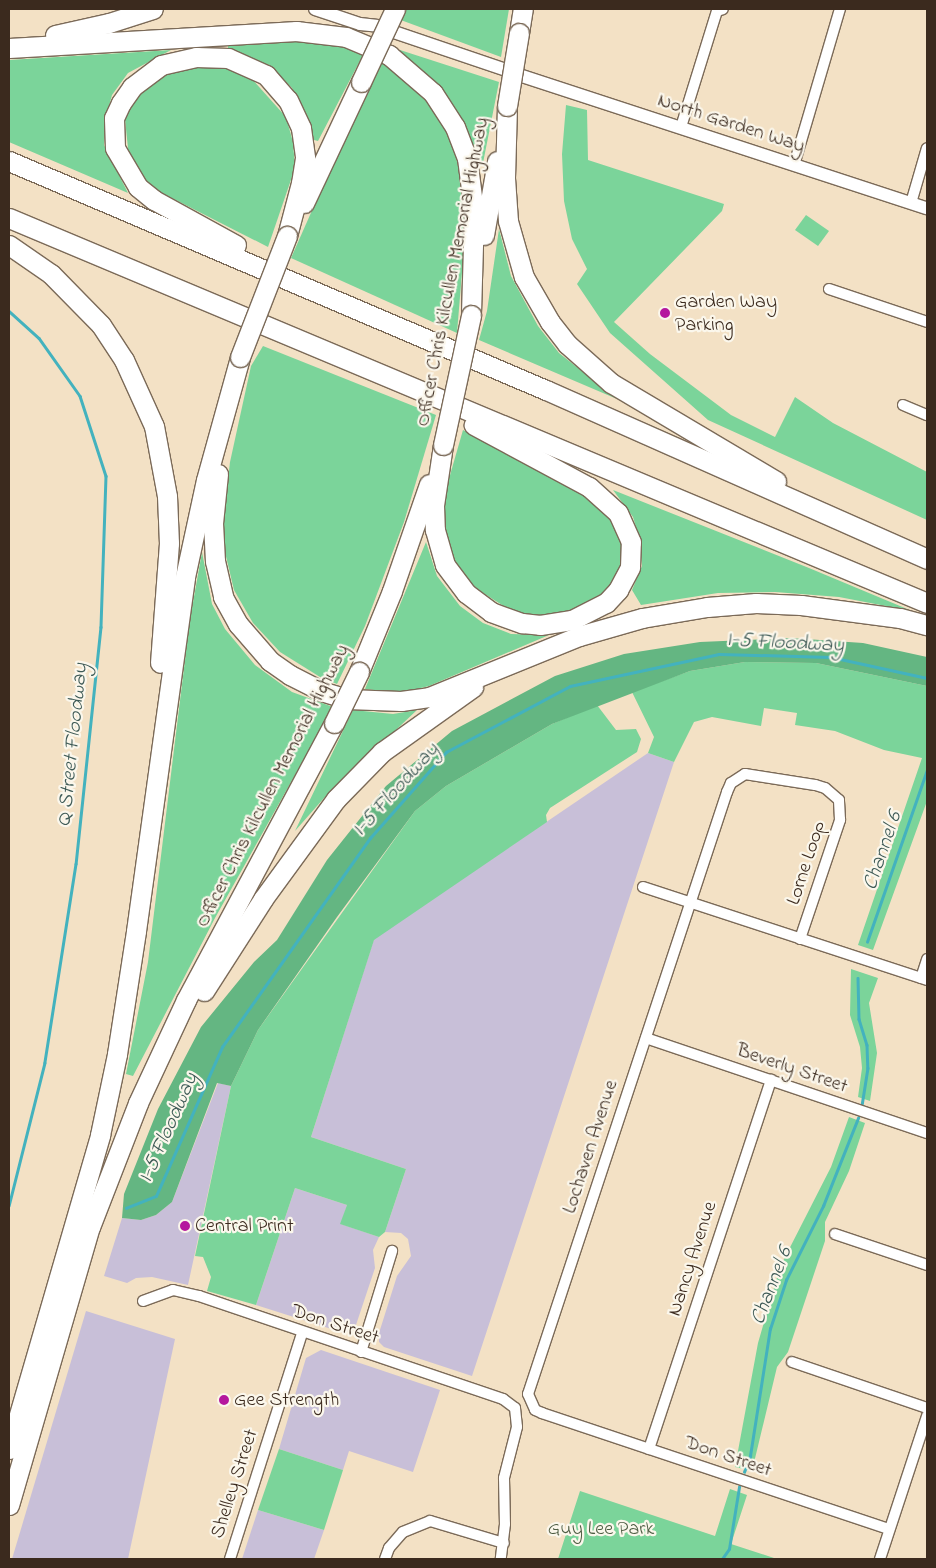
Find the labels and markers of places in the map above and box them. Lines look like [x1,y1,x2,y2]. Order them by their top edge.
place label: Garden Way Parking [675,290,777,337]
marker: Garden Way Parking [659,307,671,319]
place label: Central Print [195,1214,294,1238]
marker: Central Print [179,1220,191,1232]
place label: Gee Strength [234,1388,339,1412]
marker: Gee Strength [218,1394,230,1406]

